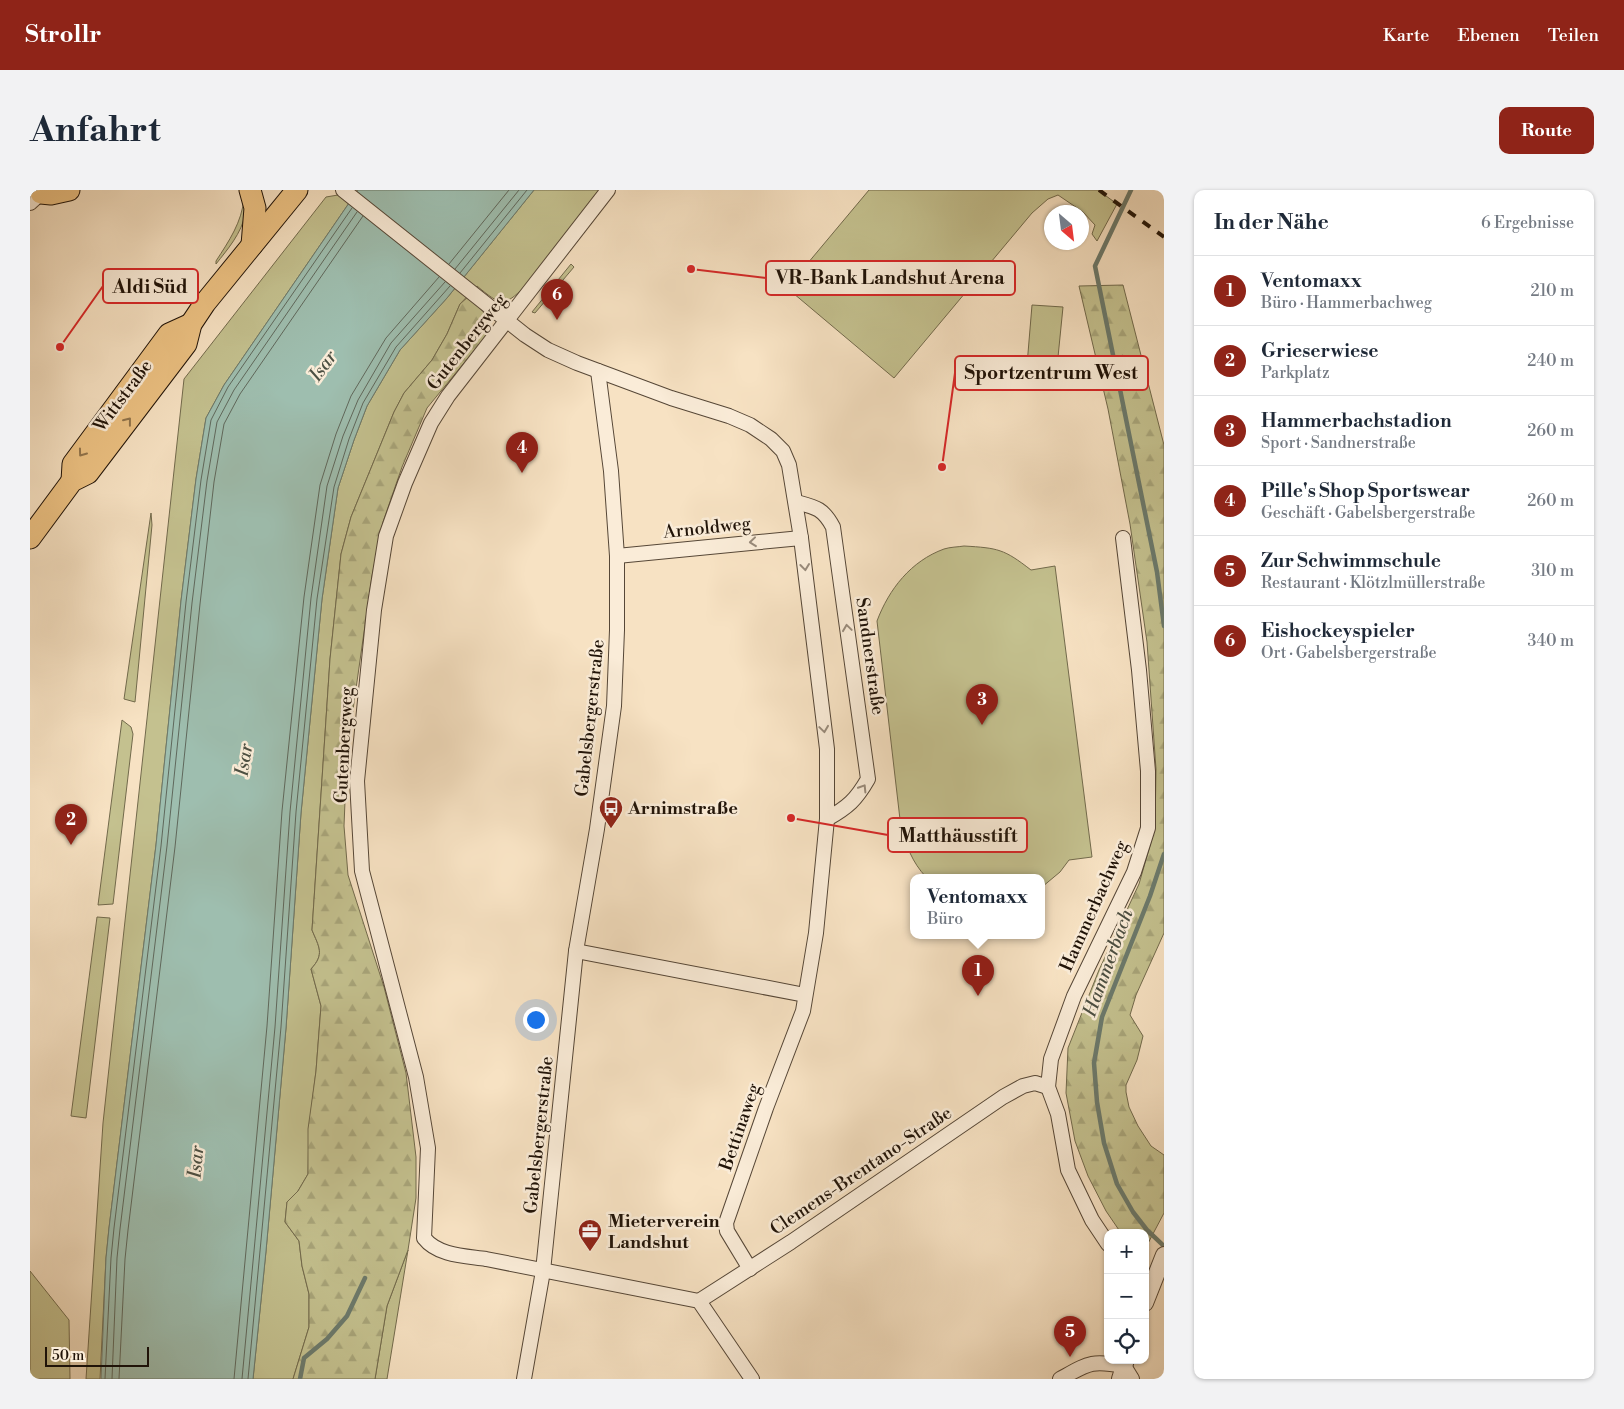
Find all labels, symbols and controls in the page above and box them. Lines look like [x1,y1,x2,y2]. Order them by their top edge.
text: Strollr [25,20,101,50]
text: Karte [1383,24,1429,47]
text: Ebenen [1457,24,1520,47]
text: Teilen [1548,24,1599,47]
button: Route [1499,107,1594,154]
text: Anfahrt [30,109,161,152]
north arrow [1044,205,1089,250]
text: In der Nähe [1214,210,1329,236]
text: 6 Ergebnisse [1481,213,1574,233]
callout: VR-Bank Landshut Arena [766,261,1015,295]
text: VR-Bank Landshut Arena [775,266,1005,290]
callout: Aldi Süd [103,269,198,303]
text: Ventomaxx [1261,269,1362,293]
text: Aldi Süd [111,275,188,299]
pin: 6 [541,279,573,320]
text: 1 [1226,281,1234,301]
text: 210 m [1530,281,1574,301]
street label: Gutenbergweg [422,288,512,395]
text: Büro · Hammerbachweg [1261,293,1432,313]
text: Grieserwiese [1261,339,1379,363]
water label: Isar [303,345,343,387]
text: 2 [1225,351,1235,371]
text: 240 m [1527,351,1574,371]
street label: Wittstraße [88,355,158,437]
callout: Sportzentrum West [955,356,1148,390]
text: Sportzentrum West [964,361,1138,385]
text: Parkplatz [1261,363,1330,383]
text: Hammerbachstadion [1261,409,1452,433]
one-way arrow [123,417,132,426]
text: 3 [1225,421,1235,441]
text: 260 m [1527,421,1574,441]
pin: 4 [506,432,538,473]
text: Sport · Sandnerstraße [1261,433,1416,453]
one-way arrow [79,447,87,456]
text: Pille's Shop Sportswear [1261,479,1470,503]
text: 4 [1225,491,1235,511]
text: 260 m [1527,491,1574,511]
text: Geschäft · Gabelsbergerstraße [1261,503,1475,523]
street label: Arnoldweg [661,512,752,544]
one-way arrow [748,537,756,548]
text: Zur Schwimmschule [1261,549,1441,573]
text: 5 [1225,561,1235,581]
text: 310 m [1531,561,1574,581]
one-way arrow [799,564,810,572]
text: Restaurant · Klötzlmüllerstraße [1261,573,1485,593]
street label: Sandnerstraße [850,596,890,716]
text: Eishockeyspieler [1261,619,1415,643]
one-way arrow [842,624,853,632]
text: 6 [1225,631,1235,651]
text: 340 m [1527,631,1574,651]
street label: Gabelsbergerstraße [570,638,610,798]
text: Ort · Gabelsbergerstraße [1261,643,1437,663]
pin: 3 [966,684,998,725]
street label: Gutenbergweg [329,686,359,804]
one-way arrow [818,725,829,733]
water label: Isar [229,741,259,779]
one-way arrow [857,784,866,793]
bus stop icon: Arnimstraße [598,795,624,829]
place label: Arnimstraße [627,797,738,820]
pin: 2 [55,804,87,845]
callout: Matthäusstift [888,818,1027,852]
text: Matthäusstift [898,824,1018,848]
street label: Hammerbachweg [1055,837,1133,975]
popup [910,874,1045,939]
text: Ventomaxx [927,885,1028,909]
water label: Hammerbach [1078,906,1138,1020]
text: Büro [927,909,963,929]
pin: 1 [962,955,994,996]
your location [523,1007,549,1033]
street label: Gabelsbergerstraße [519,1055,559,1215]
street label: Bettinaweg [714,1080,766,1175]
street label: Clemens-Brentano-Straße [766,1102,956,1240]
water label: Isar [183,1144,209,1180]
place label: Mieterverein Landshut [608,1210,720,1254]
office icon: Mieterverein Landshut [577,1218,603,1252]
map controls [1104,1229,1149,1364]
button: + [1104,1229,1149,1274]
button: − [1104,1274,1149,1319]
pin: 5 [1054,1316,1086,1357]
button: locate [1104,1319,1149,1364]
scale bar [45,1344,149,1367]
text: 50 m [52,1347,84,1365]

